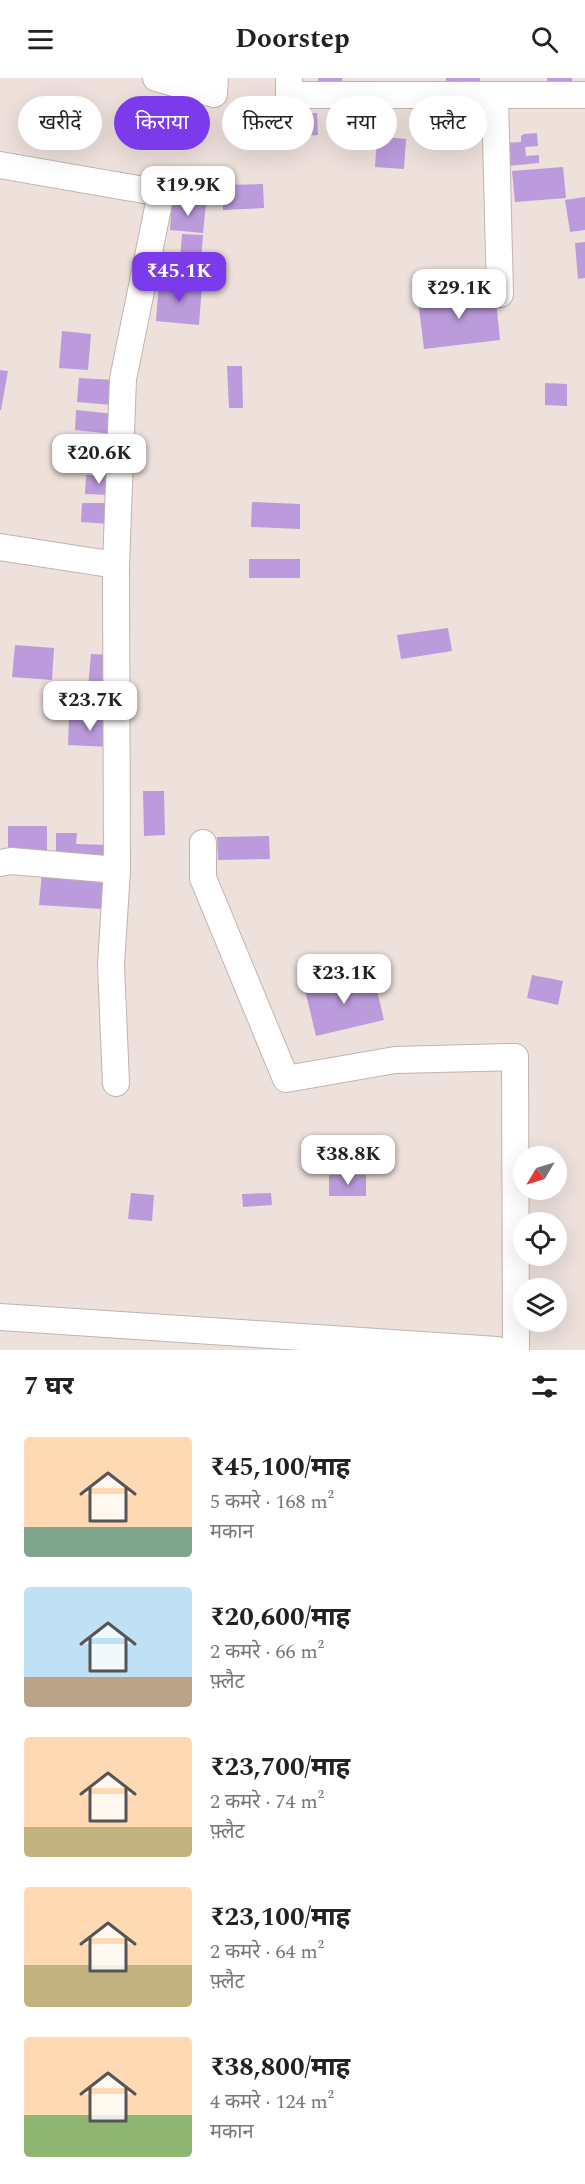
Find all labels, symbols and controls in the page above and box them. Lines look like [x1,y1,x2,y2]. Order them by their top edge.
text: Doorstep [235,18,350,60]
icon: menu [24,23,57,56]
icon: search [528,23,561,56]
chip: खरीदें [18,96,102,150]
chip: किराया [114,96,210,150]
chip: फ़िल्टर [222,96,314,150]
chip: नया [326,96,397,150]
chip: फ़्लैट [409,96,487,150]
pin: ₹19.9K [139,166,237,217]
text: ₹19.9K [155,170,221,200]
pin: ₹45.1K [130,252,228,303]
text: ₹45.1K [146,256,212,286]
pin: ₹29.1K [410,269,508,320]
text: ₹29.1K [426,273,492,303]
pin: ₹20.6K [50,434,148,485]
text: ₹20.6K [66,438,132,468]
pin: ₹23.7K [41,681,139,732]
text: ₹23.7K [57,685,123,715]
pin: ₹23.1K [295,954,393,1005]
text: ₹23.1K [311,958,377,988]
pin: ₹38.8K [299,1135,397,1186]
text: ₹38.8K [315,1139,381,1169]
north arrow [513,1146,567,1200]
map controls [513,1146,567,1332]
button: locate [513,1212,567,1266]
button: layers [513,1278,567,1332]
text: 7 घर [24,1366,73,1406]
icon: filters [528,1370,561,1403]
text: ₹45,100/माह [210,1447,350,1487]
icon: home [72,1461,144,1533]
text: 5 कमरे · 168 m² [210,1487,334,1517]
text: मकान [210,1517,254,1547]
text: ₹20,600/माह [210,1597,350,1637]
icon: home [72,1611,144,1683]
text: 2 कमरे · 66 m² [210,1637,324,1667]
text: फ़्लैट [210,1667,245,1697]
text: ₹23,700/माह [210,1747,350,1787]
icon: home [72,1761,144,1833]
text: 2 कमरे · 74 m² [210,1787,324,1817]
text: फ़्लैट [210,1817,245,1847]
text: ₹23,100/माह [210,1897,350,1937]
icon: home [72,1911,144,1983]
text: 2 कमरे · 64 m² [210,1937,324,1967]
text: फ़्लैट [210,1967,245,1997]
text: ₹38,800/माह [210,2047,350,2087]
icon: home [72,2061,144,2133]
text: 4 कमरे · 124 m² [210,2087,334,2117]
text: मकान [210,2117,254,2147]

